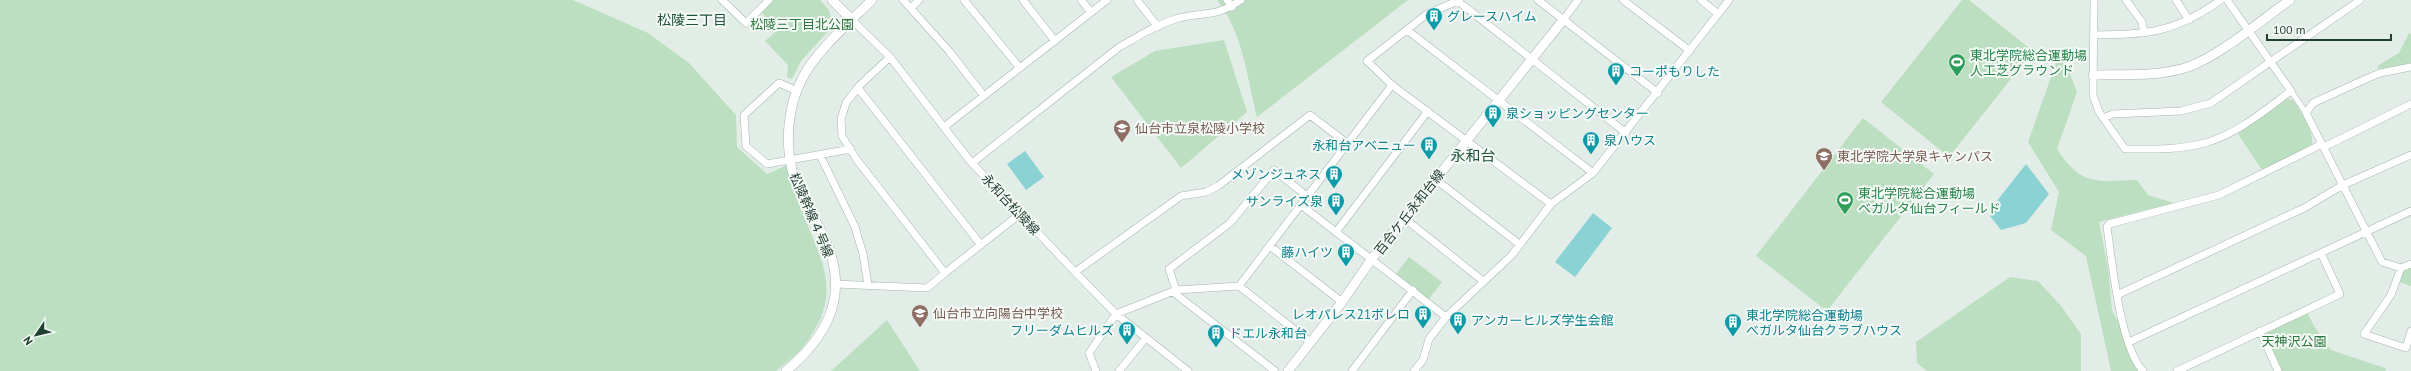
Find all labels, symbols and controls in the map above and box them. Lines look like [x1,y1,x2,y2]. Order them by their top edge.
building icon: グレースハイム [1424,6,1444,31]
place label: グレースハイム [1447,8,1537,25]
district label: 松陵三丁目 [657,11,727,29]
park label: 松陵三丁目北公園 [750,16,854,33]
scale bar [2267,16,2391,42]
text: 100 m [2273,22,2306,37]
place label: 東北学院総合運動場 人工芝グラウンド [1970,47,2087,79]
sports icon: 東北学院総合運動場 人工芝グラウンド [1947,52,1967,77]
building icon: コーポもりした [1606,61,1626,86]
place label: コーポもりした [1629,63,1720,80]
building icon: 泉ショッピングセンター [1483,103,1503,128]
place label: 泉ショッピングセンター [1506,105,1649,122]
school or university icon: 仙台市立泉松陵小学校 [1112,118,1132,143]
place label: 仙台市立泉松陵小学校 [1135,120,1265,137]
building icon: 泉ハウス [1581,130,1601,155]
place label: 泉ハウス [1604,132,1656,149]
building icon: 永和台アベニュー [1419,135,1439,160]
place label: 永和台アベニュー [1312,137,1416,154]
district label: 永和台 [1450,146,1496,165]
school or university icon: 東北学院大学泉キャンパス [1814,146,1834,171]
place label: 東北学院大学泉キャンパス [1837,148,1993,165]
building icon: メゾンジュネス [1324,164,1344,189]
place label: メゾンジュネス [1231,166,1321,183]
street label: 百合ケ丘永和台線 [1371,166,1448,259]
street label: 松陵幹線４号線 [786,170,837,260]
street label: 永和台松陵線 [978,170,1043,239]
place label: 東北学院総合運動場 ベガルタ仙台フィールド [1858,185,2001,217]
sports icon: 東北学院総合運動場 ベガルタ仙台フィールド [1835,190,1855,215]
building icon: サンライズ泉 [1326,191,1346,216]
place label: サンライズ泉 [1245,193,1323,210]
building icon: 藤ハイツ [1336,242,1356,267]
place label: 藤ハイツ [1281,244,1333,261]
school or university icon: 仙台市立向陽台中学校 [910,303,930,328]
building icon: レオパレス21ボレロ [1413,304,1433,329]
place label: 仙台市立向陽台中学校 [933,305,1063,322]
place label: レオパレス21ボレロ [1292,306,1410,323]
place label: 東北学院総合運動場 べガルタ仙台クラブハウス [1746,307,1902,339]
building icon: アンカーヒルズ学生会館 [1448,310,1468,335]
place label: アンカーヒルズ学生会館 [1471,312,1613,329]
building icon: 東北学院総合運動場 べガルタ仙台クラブハウス [1723,312,1743,337]
north arrow [16,315,56,355]
building icon: フリーダムヒルズ [1117,320,1137,345]
place label: フリーダムヒルズ [1010,322,1114,339]
building icon: ドエル永和台 [1206,323,1226,348]
place label: ドエル永和台 [1229,325,1307,342]
park label: 天神沢公園 [2261,333,2327,350]
text: N [20,334,36,348]

